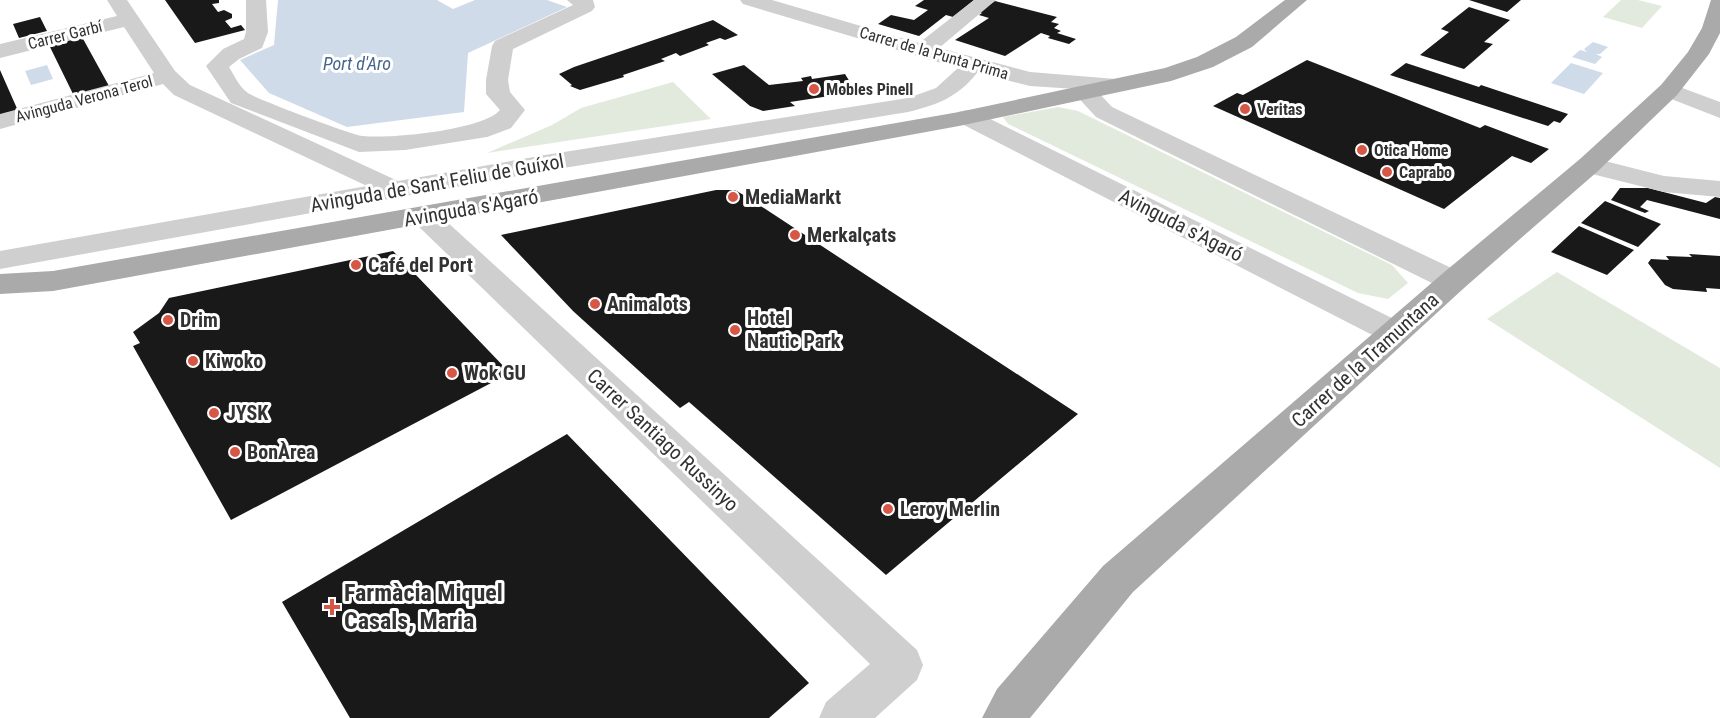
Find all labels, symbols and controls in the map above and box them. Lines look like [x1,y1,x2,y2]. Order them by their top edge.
street label: Carrer Garbí [26,16,105,53]
street label: Carrer de la Punta Prima [857,23,1011,83]
water label: Port d'Aro [323,53,391,74]
street label: Avinguda Verona Terol [13,72,155,126]
place label: Mobles Pinell [826,80,913,99]
marker: Mobles Pinell [807,82,821,96]
place label: Veritas [1257,100,1303,119]
marker: Veritas [1238,102,1252,116]
place label: Otica Home [1374,141,1449,160]
marker: Otica Home [1355,143,1369,157]
street label: Avinguda de Sant Feliu de Guíxol [308,149,566,217]
place label: Caprabo [1399,163,1452,182]
marker: Caprabo [1380,165,1394,179]
street label: Avinguda s'Agaró [1115,183,1247,267]
street label: Avinguda s'Agaró [402,184,540,232]
place label: MediaMarkt [745,185,841,209]
marker: MediaMarkt [726,190,740,204]
place label: Merkalçats [807,223,896,247]
marker: Merkalçats [788,228,802,242]
place label: Café del Port [368,253,473,277]
marker: Café del Port [349,258,363,272]
street label: Carrer de la Tramuntana [1287,288,1443,432]
place label: Animalots [607,292,688,316]
marker: Animalots [588,297,602,311]
place label: Hotel Nautic Park [747,306,841,353]
place label: Drim [180,308,218,332]
marker: Drim [161,313,175,327]
marker: Hotel Nautic Park [728,323,742,337]
place label: Kiwoko [205,349,263,373]
marker: Kiwoko [186,354,200,368]
place label: Wok GU [464,361,526,385]
street label: Carrer Santiago Russinyo [582,364,744,516]
marker: Wok GU [445,366,459,380]
place label: JYSK [226,401,269,425]
marker: JYSK [207,406,221,420]
place label: BonÀrea [247,440,315,464]
marker: BonÀrea [228,445,242,459]
place label: Leroy Merlin [900,497,1000,521]
marker: Leroy Merlin [881,502,895,516]
place label: Farmàcia Miquel Casals, Maria [344,579,503,635]
marker: Farmàcia Miquel Casals, Maria [325,600,339,614]

